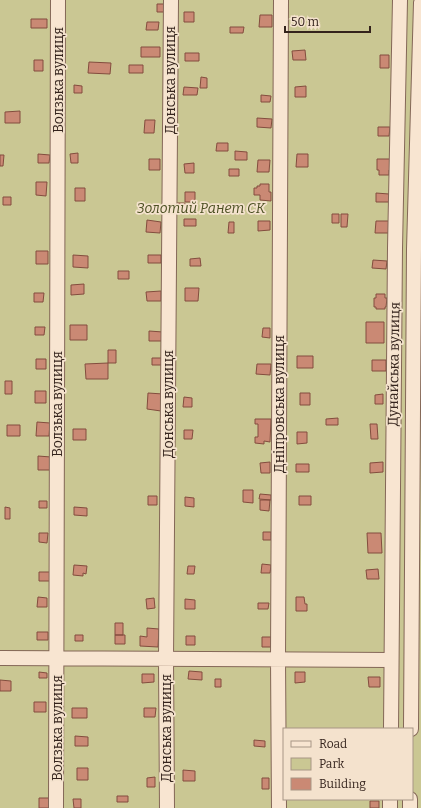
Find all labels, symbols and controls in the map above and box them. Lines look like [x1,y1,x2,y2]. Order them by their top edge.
scale bar [285,8,370,34]
text: 50 m [291,15,320,29]
street label: Донська вулиця [162,26,179,134]
street label: Волзька вулиця [50,27,67,133]
park label: Золотий Ранет СК [137,200,266,217]
street label: Дунайська вулиця [384,302,404,426]
street label: Дніпровська вулиця [271,335,288,473]
street label: Донська вулиця [160,350,177,458]
street label: Волзька вулиця [49,351,66,457]
street label: Донська вулиця [158,674,175,782]
street label: Волзька вулиця [49,675,66,781]
legend [283,728,413,800]
text: Road [319,737,347,751]
text: Park [319,757,345,771]
text: Building [319,777,366,791]

